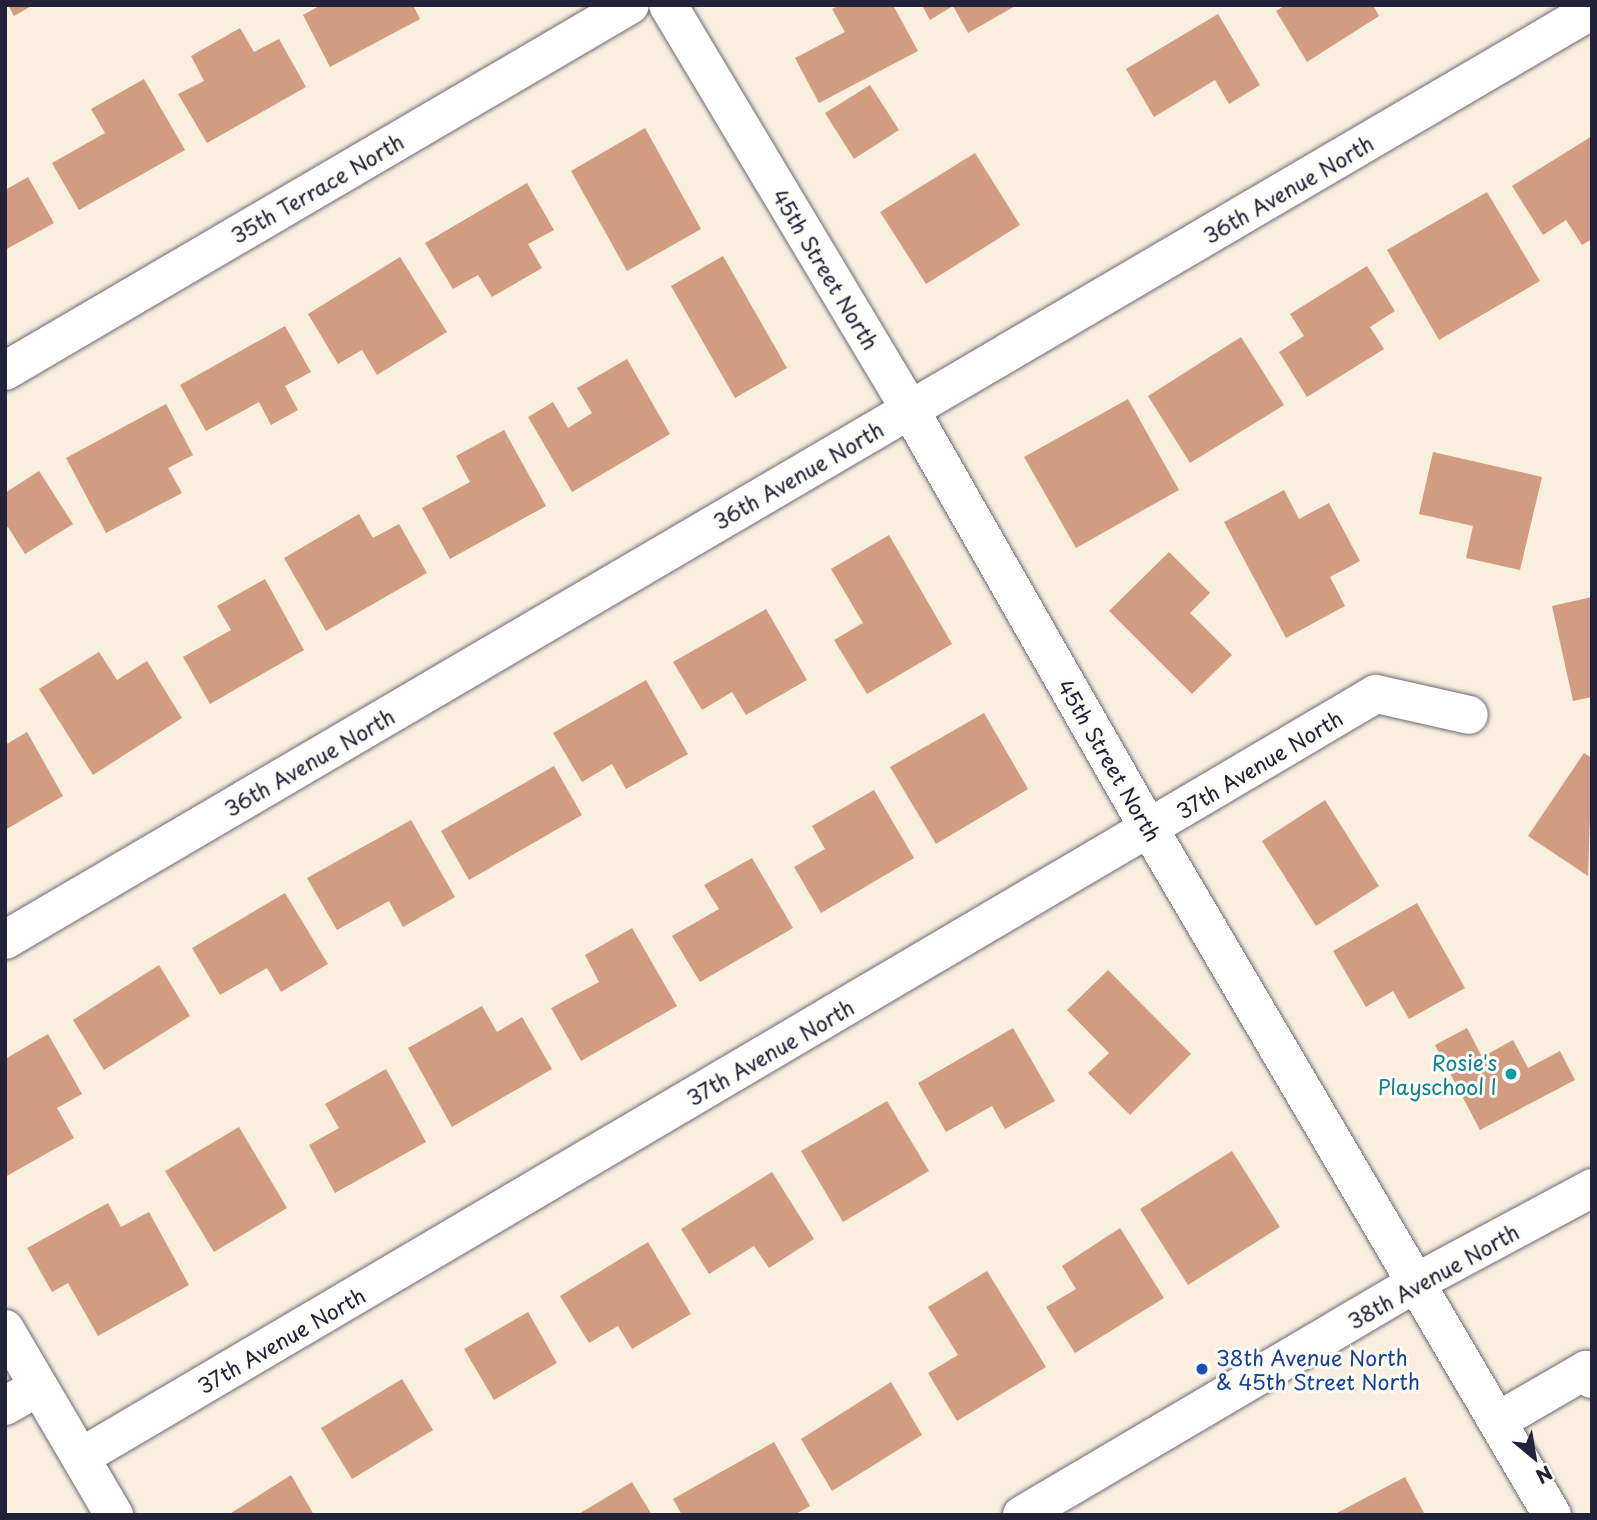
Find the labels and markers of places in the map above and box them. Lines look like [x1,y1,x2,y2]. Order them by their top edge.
place label: Rosie's Playschool I [1377,1049,1497,1099]
marker: Rosie's Playschool I [1503,1066,1519,1082]
place label: 38th Avenue North & 45th Street North [1216,1344,1421,1394]
marker: 38th Avenue North & 45th Street North [1194,1361,1210,1377]

